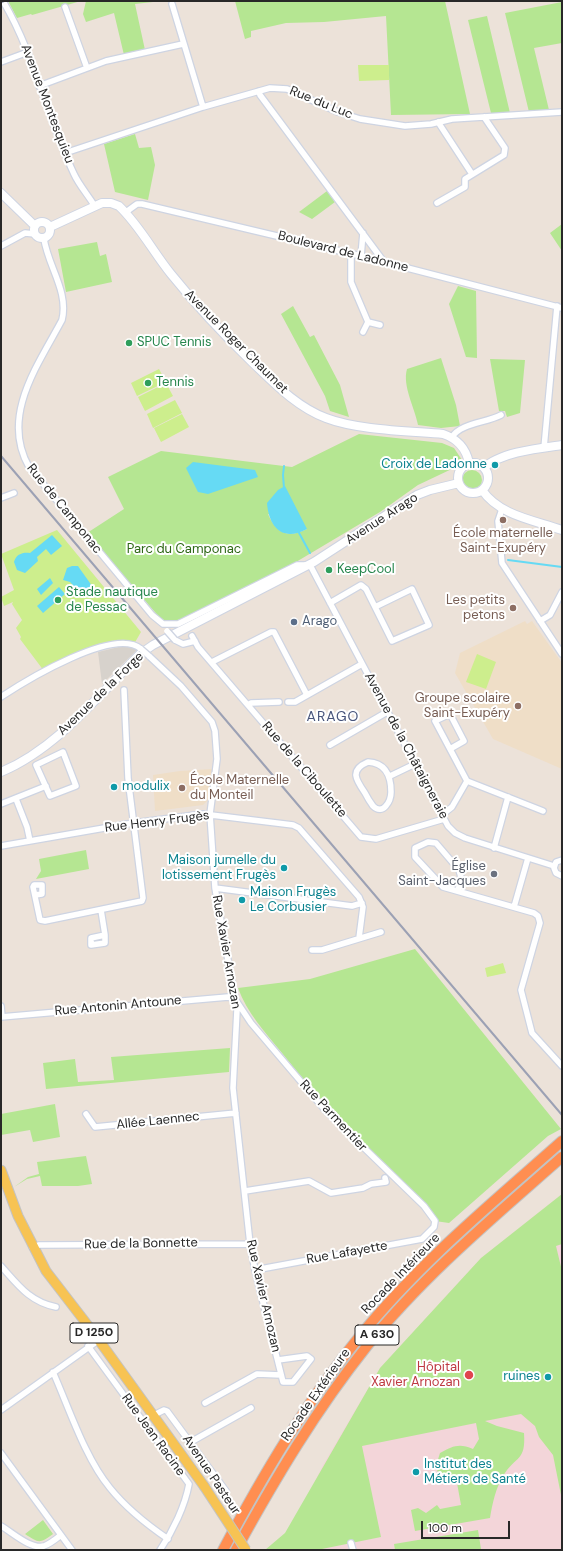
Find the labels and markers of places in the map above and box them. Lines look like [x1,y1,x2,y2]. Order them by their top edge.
place label: SPUC Tennis [137,335,211,351]
marker: SPUC Tennis [124,338,134,348]
place label: Tennis [156,375,194,391]
marker: Tennis [143,378,153,388]
place label: Croix de Ladonne [381,457,487,473]
marker: Croix de Ladonne [490,460,500,470]
marker: École maternelle Saint-Exupéry [498,515,508,525]
place label: École maternelle Saint-Exupéry [453,526,553,557]
place label: KeepCool [337,562,395,578]
marker: KeepCool [324,565,334,575]
place label: Stade nautique de Pessac [66,585,158,616]
place label: Les petits petons [446,593,505,624]
marker: Stade nautique de Pessac [53,595,63,605]
marker: Les petits petons [508,603,518,613]
place label: Arago [302,614,337,630]
marker: Arago [289,617,299,627]
place label: Groupe scolaire Saint-Exupéry [415,691,510,722]
marker: Groupe scolaire Saint-Exupéry [513,701,523,711]
place label: École Maternelle du Monteil [190,773,289,804]
place label: modulix [122,779,169,795]
marker: modulix [109,782,119,792]
marker: École Maternelle du Monteil [177,783,187,793]
place label: Maison jumelle du lotissement Frugès [162,853,276,884]
place label: Église Saint-Jacques [398,859,486,890]
marker: Maison jumelle du lotissement Frugès [279,863,289,873]
marker: Église Saint-Jacques [489,869,499,879]
place label: Maison Frugès Le Corbusier [250,885,336,916]
marker: Maison Frugès Le Corbusier [237,895,247,905]
place label: Hôpital Xavier Arnozan [371,1360,460,1391]
marker: Hôpital Xavier Arnozan [463,1369,475,1381]
place label: ruines [503,1369,540,1385]
marker: ruines [543,1372,553,1382]
place label: Institut des Métiers de Santé [424,1457,526,1488]
marker: Institut des Métiers de Santé [411,1467,421,1477]

